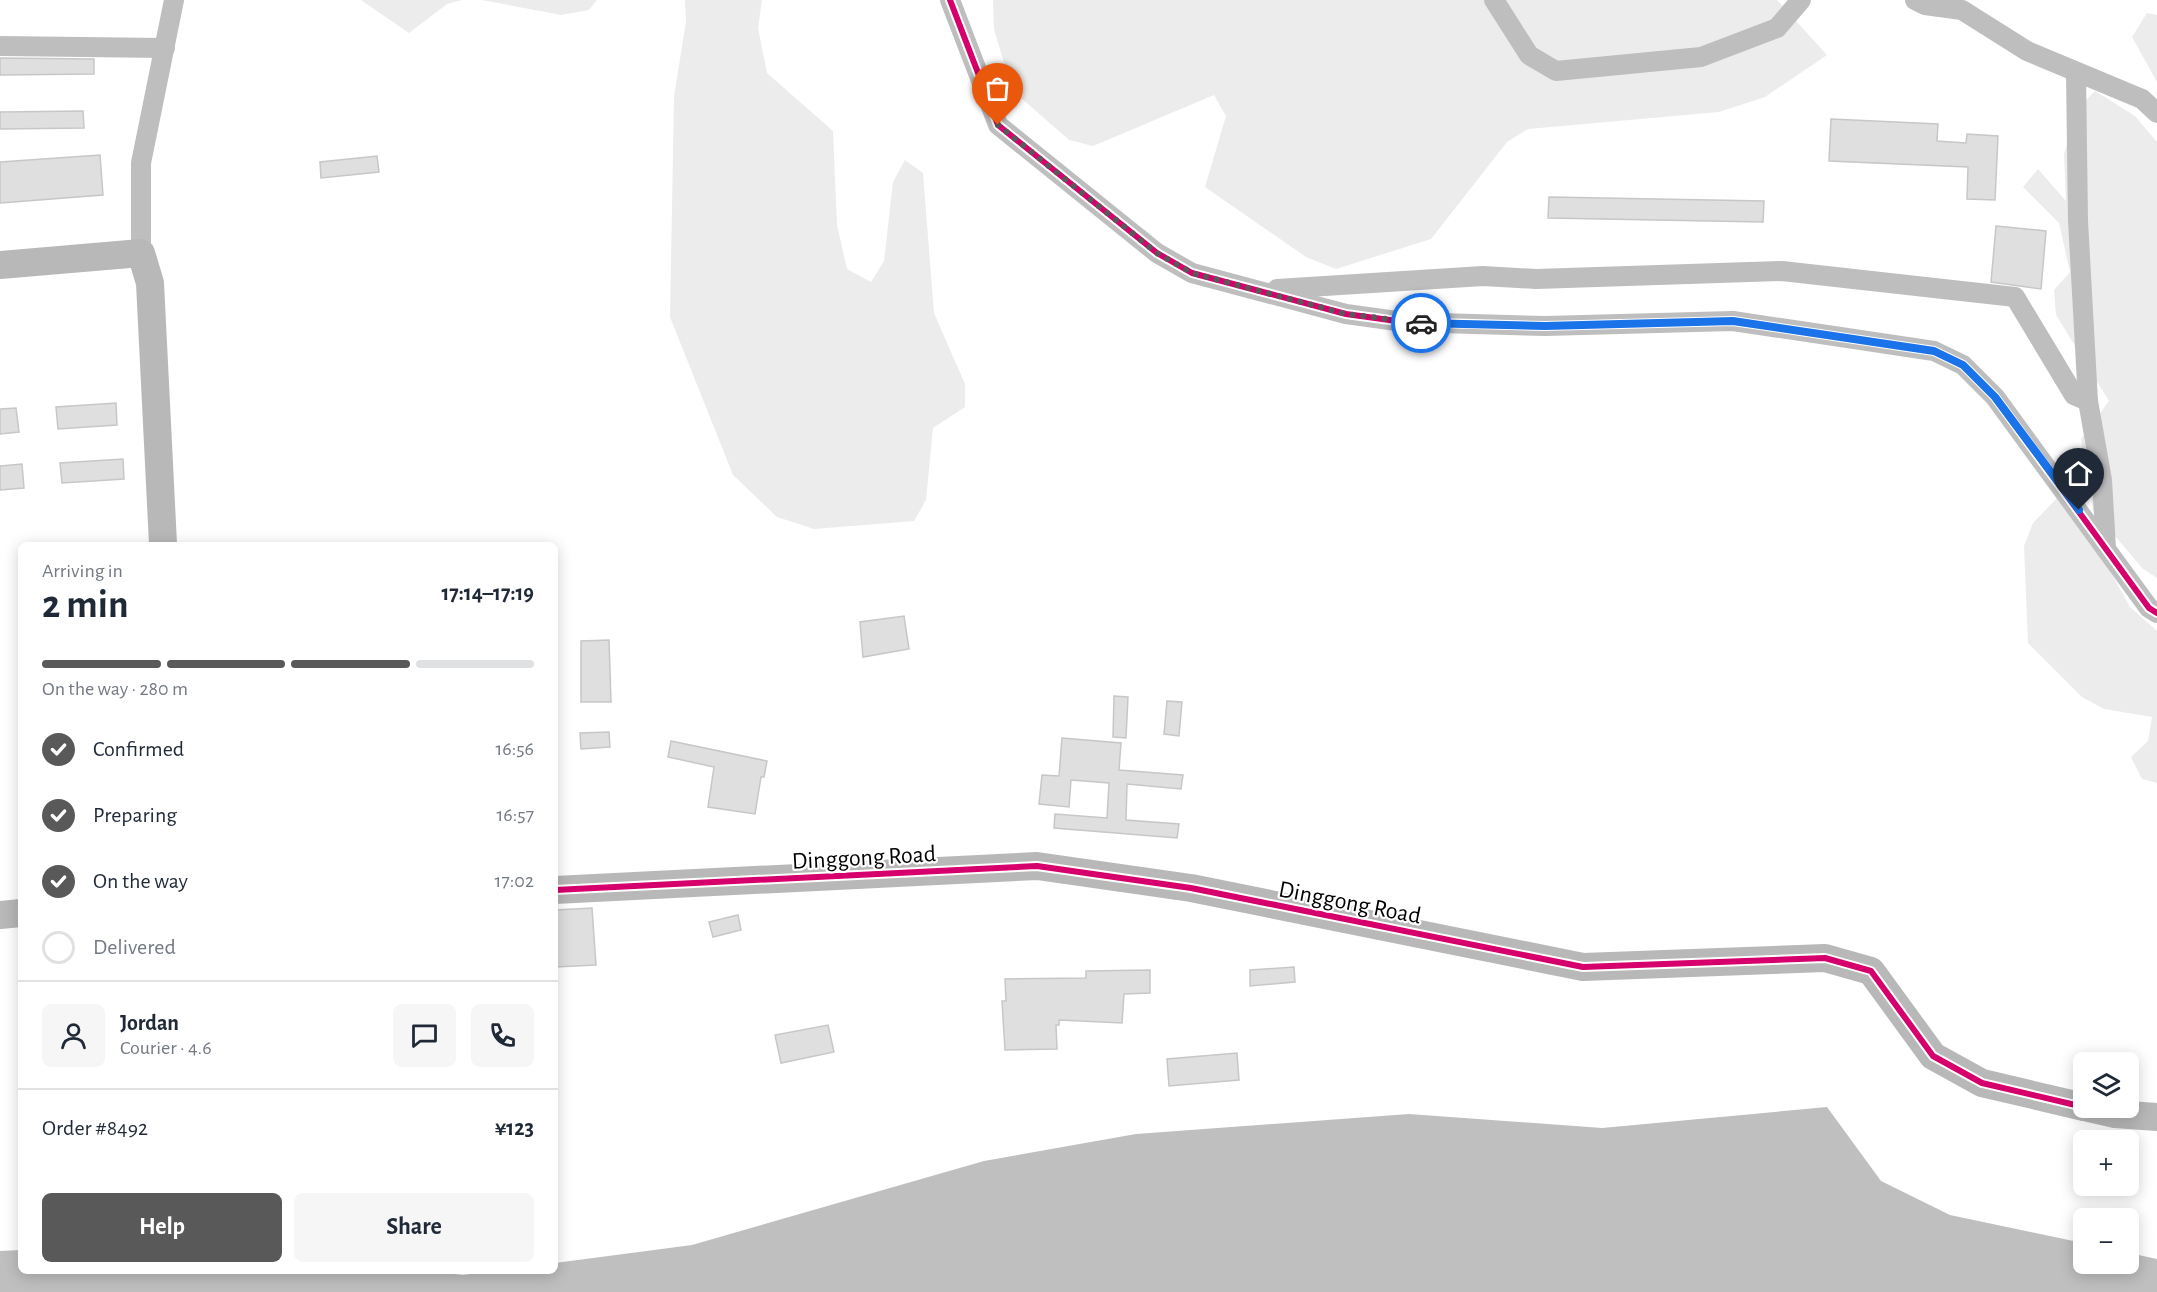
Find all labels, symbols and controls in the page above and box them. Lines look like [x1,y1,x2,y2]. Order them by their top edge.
pin [972,63,1023,125]
icon: bag [981,72,1014,105]
courier [1391,293,1451,353]
icon: car [1405,307,1438,340]
pin [2053,448,2104,510]
icon: home [2062,457,2095,490]
text: Arriving in [42,561,123,581]
text: 17:14–17:19 [441,582,534,604]
text: 2 min [42,586,129,625]
text: On the way · 280 m [42,679,188,699]
icon: check [42,733,75,766]
text: Confirmed [93,738,184,760]
text: 16:56 [495,739,534,759]
icon: check [42,799,75,832]
text: Preparing [93,804,177,826]
text: 16:57 [496,805,534,825]
street label: Dinggong Road [791,842,937,874]
icon: check [42,865,75,898]
text: On the way [93,870,188,892]
text: 17:02 [495,871,534,891]
street label: Dinggong Road [1277,877,1423,929]
text: Delivered [93,936,176,958]
button: person [42,1004,105,1067]
button: chat [393,1004,456,1067]
button: phone [471,1004,534,1067]
text: Jordan [120,1012,179,1034]
text: Courier · 4.6 [120,1038,212,1058]
map controls [2073,1052,2139,1274]
button: layers [2073,1052,2139,1118]
text: Order #8492 [42,1117,148,1139]
text: ¥123 [495,1117,534,1139]
button: + [2073,1130,2139,1196]
button: Help [42,1193,282,1262]
button: Share [294,1193,534,1262]
button: − [2073,1208,2139,1274]

